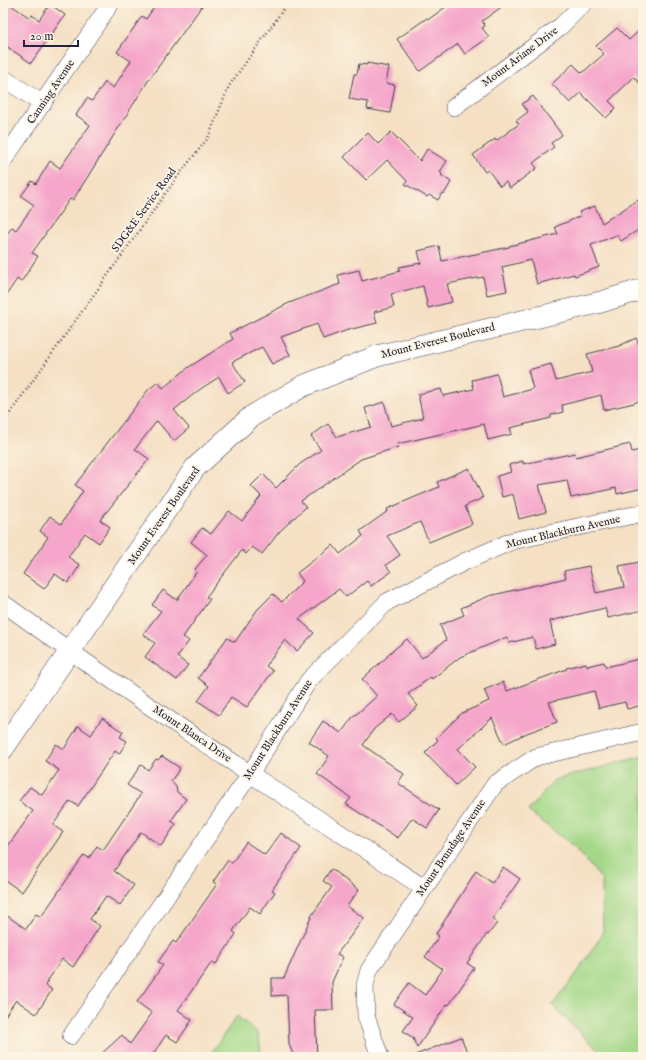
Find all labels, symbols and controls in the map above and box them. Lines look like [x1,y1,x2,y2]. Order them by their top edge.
scale bar [24,22,78,48]
street label: Mount Ariane Drive [479,24,561,90]
text: 20 m [30,29,53,44]
street label: Canning Avenue [24,57,78,127]
street label: SDG&E Service Road [109,165,179,255]
street label: Mount Everest Boulevard [380,320,496,362]
street label: Mount Everest Boulevard [125,464,203,568]
street label: Mount Blackburn Avenue [504,512,622,552]
street label: Mount Blackburn Avenue [240,677,316,783]
street label: Mount Blanca Drive [150,702,234,766]
street label: Mount Brundage Avenue [413,797,489,899]

